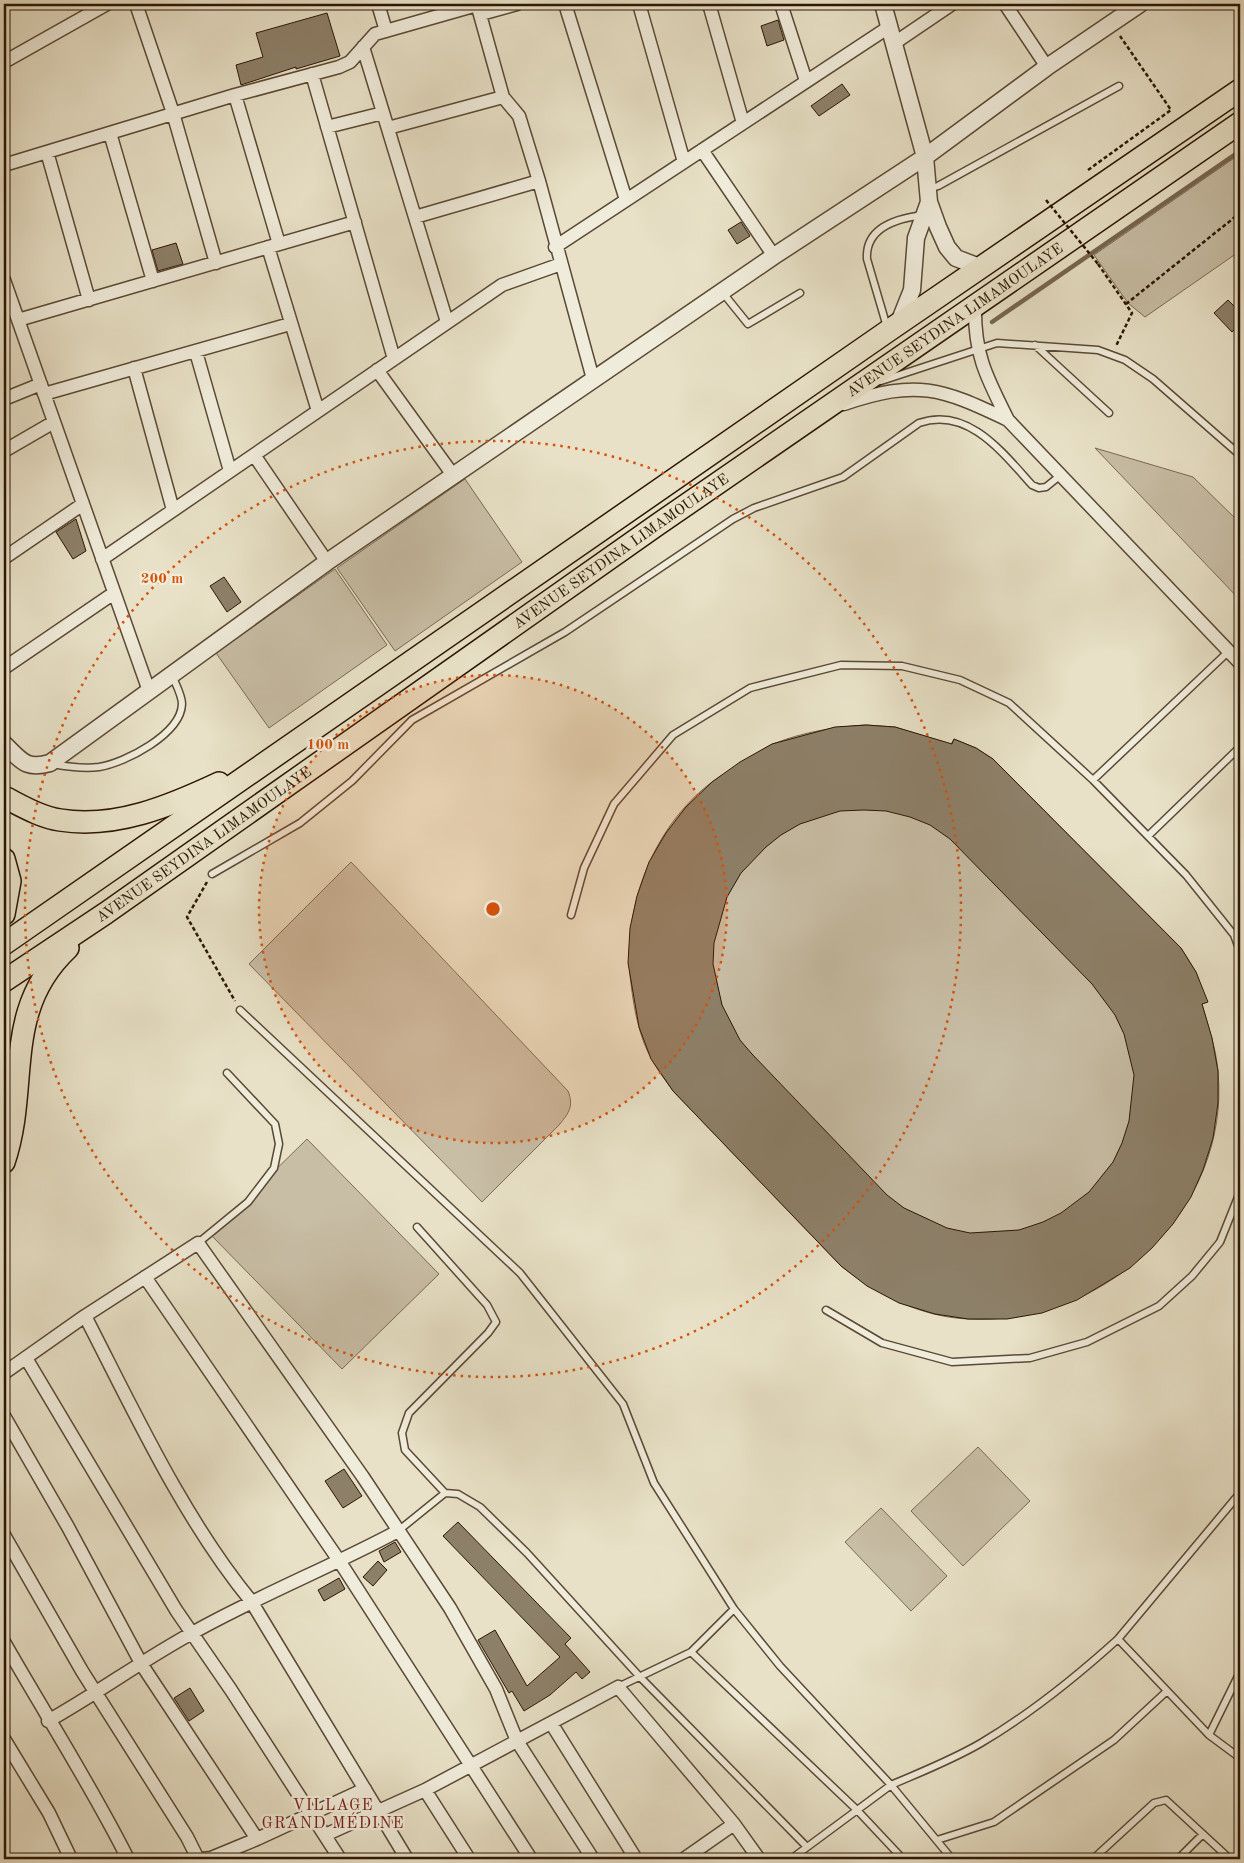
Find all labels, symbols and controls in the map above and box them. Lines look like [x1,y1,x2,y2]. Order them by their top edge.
street label: AVENUE SEYDINA LIMAMOULAYE [845,241,1066,401]
street label: AVENUE SEYDINA LIMAMOULAYE [511,472,732,633]
text: 200 m [141,572,183,587]
text: 100 m [307,738,349,753]
street label: AVENUE SEYDINA LIMAMOULAYE [94,765,315,926]
centre of rings [484,900,502,918]
district label: VILLAGE GRAND MÉDINE [261,1798,405,1832]

